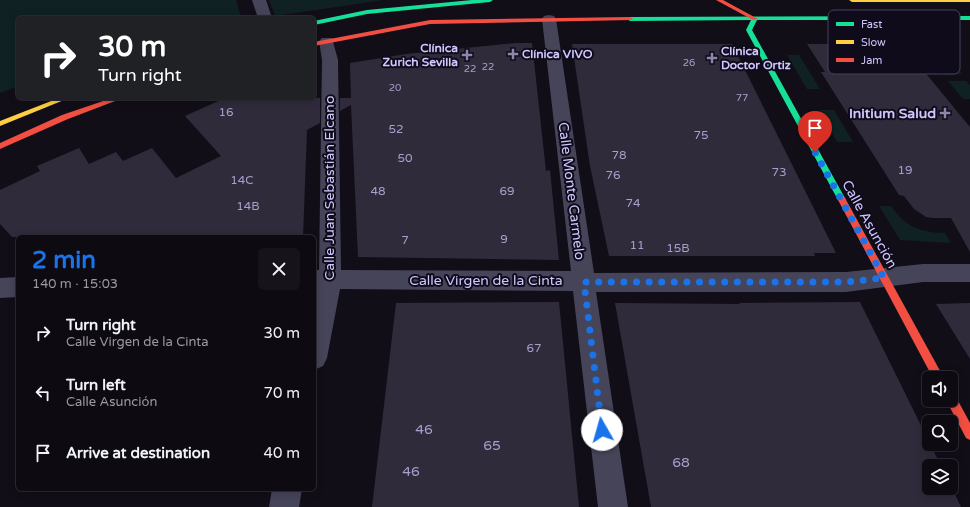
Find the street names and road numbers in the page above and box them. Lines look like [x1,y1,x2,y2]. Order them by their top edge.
street label: Calle Juan Sebastián Elcano [321,96,338,280]
street label: Calle Monte Carmelo [555,121,588,261]
street label: Calle Asunción [838,177,901,271]
street label: Calle Virgen de la Cinta [409,272,563,289]

